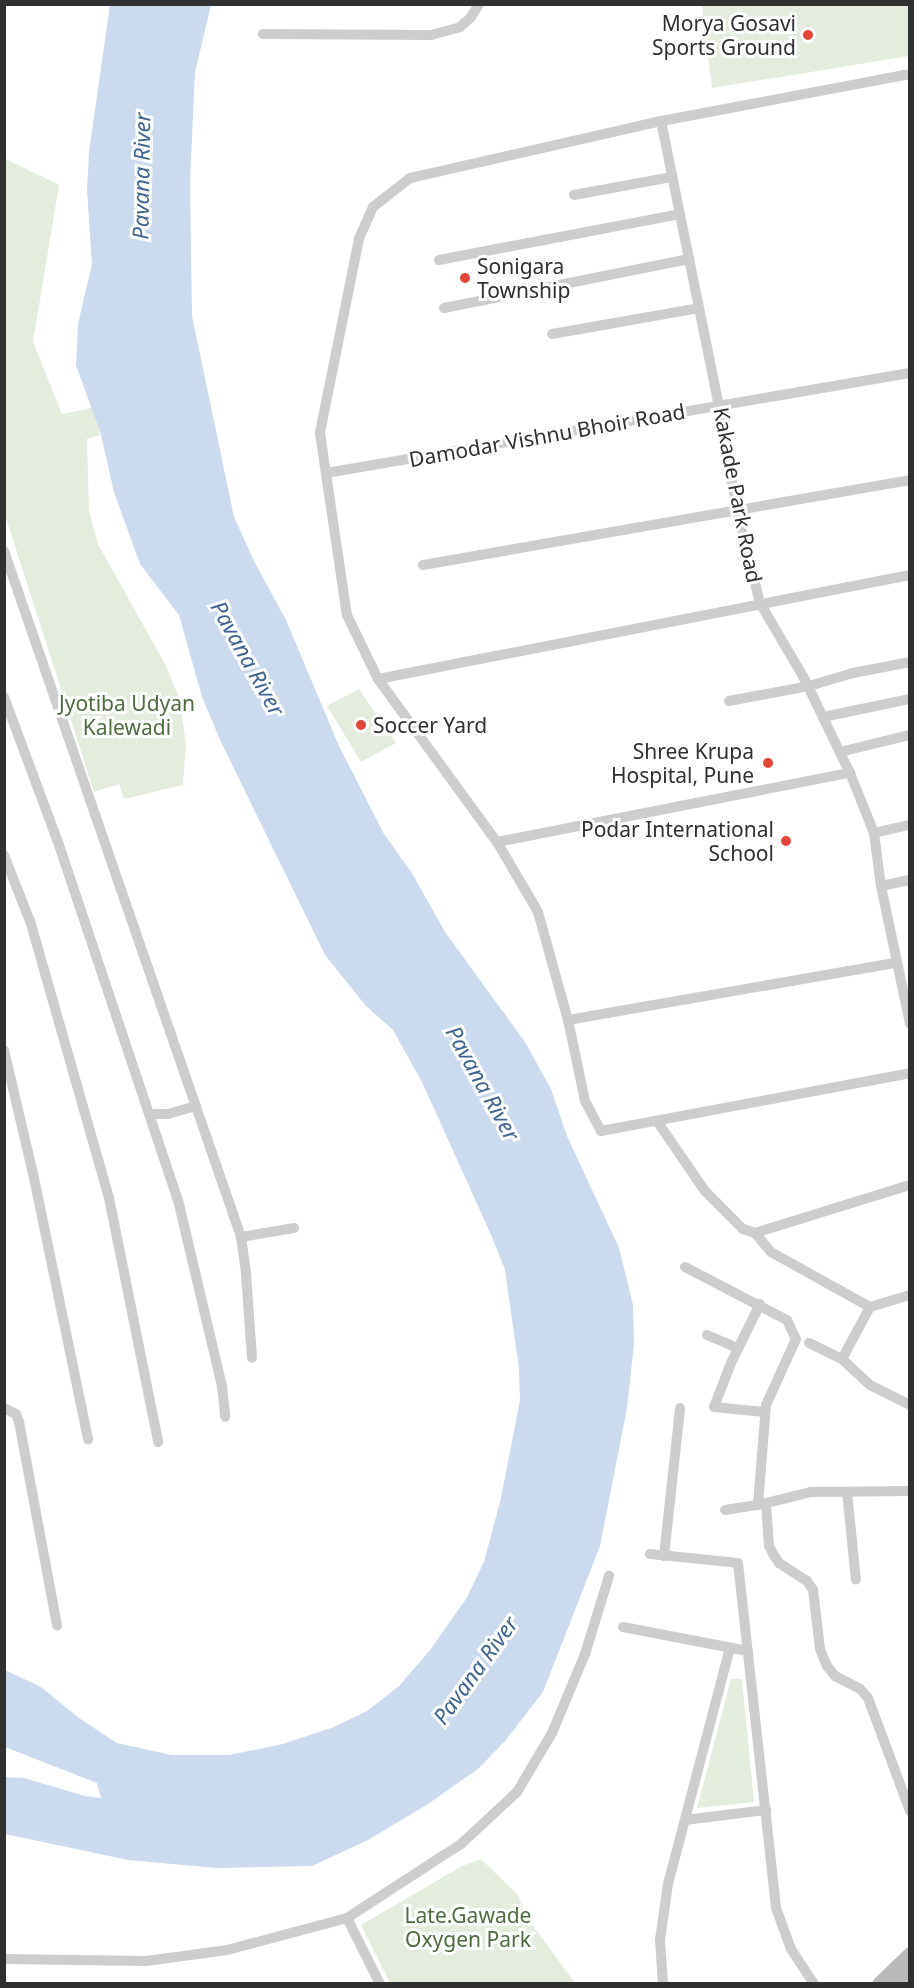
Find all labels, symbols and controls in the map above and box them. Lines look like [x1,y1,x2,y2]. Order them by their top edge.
place label: Morya Gosavi Sports Ground [652,10,796,60]
marker: Morya Gosavi Sports Ground [801,28,815,42]
water label: Pavana River [127,112,155,240]
place label: Sonigara Township [477,253,570,303]
marker: Sonigara Township [458,271,472,285]
street label: Damodar Vishnu Bhoir Road [407,398,687,472]
street label: Kakade Park Road [709,405,767,585]
water label: Pavana River [206,596,290,720]
park label: Jyotiba Udyan Kalewadi [59,690,195,740]
place label: Soccer Yard [373,712,487,738]
marker: Soccer Yard [354,718,368,732]
place label: Shree Krupa Hospital, Pune [611,738,754,788]
marker: Shree Krupa Hospital, Pune [759,754,777,772]
place label: Podar International School [581,816,774,866]
marker: Podar International School [779,834,793,848]
water label: Pavana River [441,1021,525,1145]
water label: Pavana River [427,1611,523,1729]
park label: Late.Gawade Oxygen Park [405,1902,531,1952]

